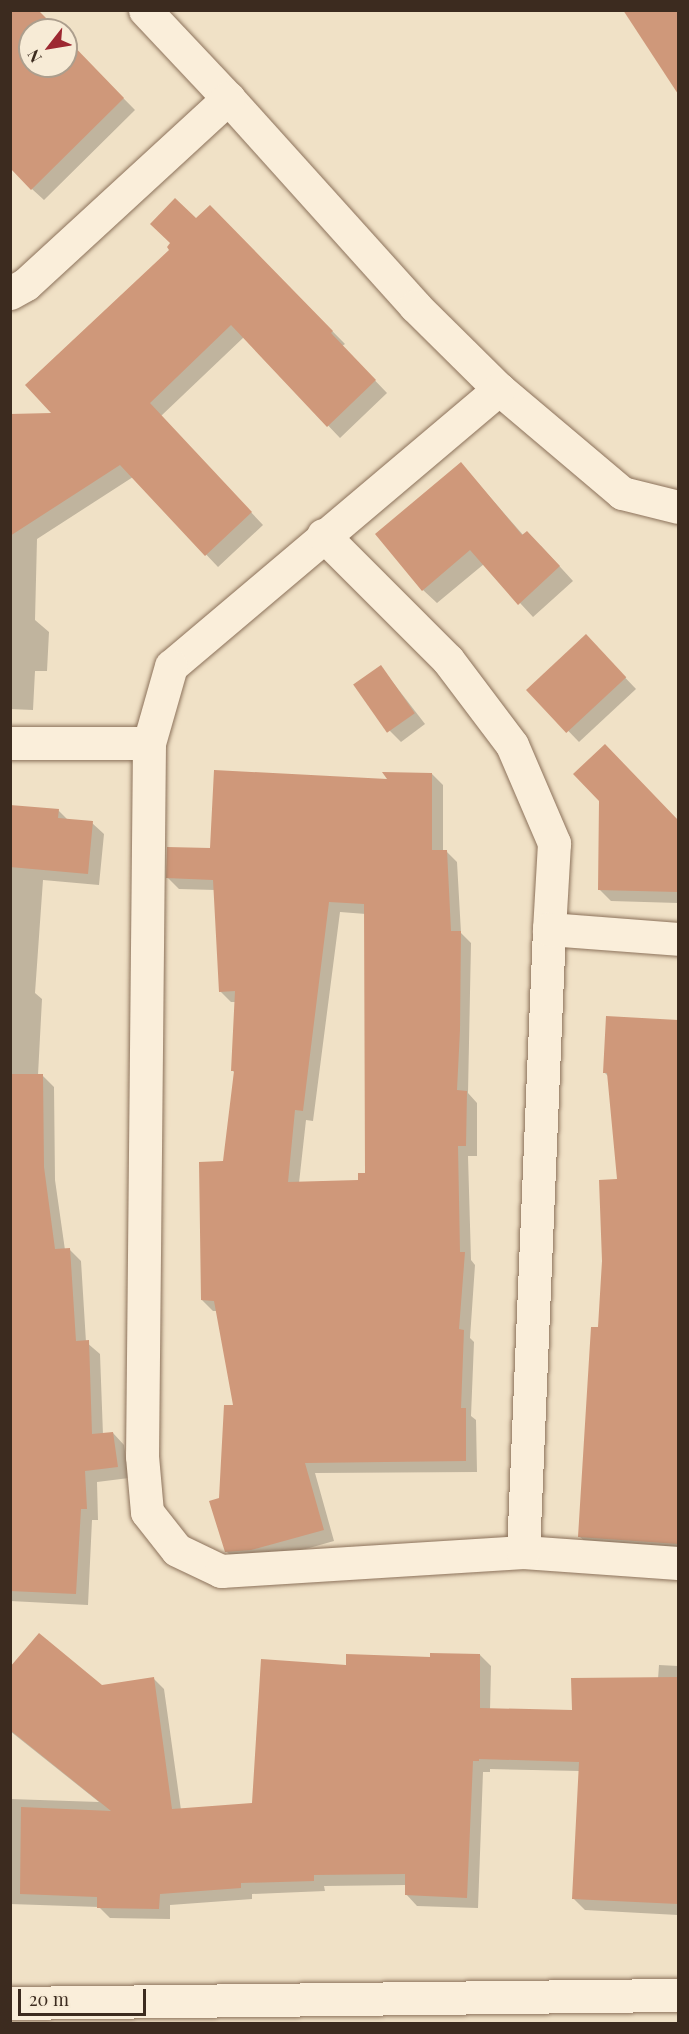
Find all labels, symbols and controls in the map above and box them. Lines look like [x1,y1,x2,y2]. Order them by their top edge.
north arrow [18,18,78,78]
text: N [22,46,46,67]
scale bar [21,1977,148,2015]
text: 20 m [29,1987,69,2011]

